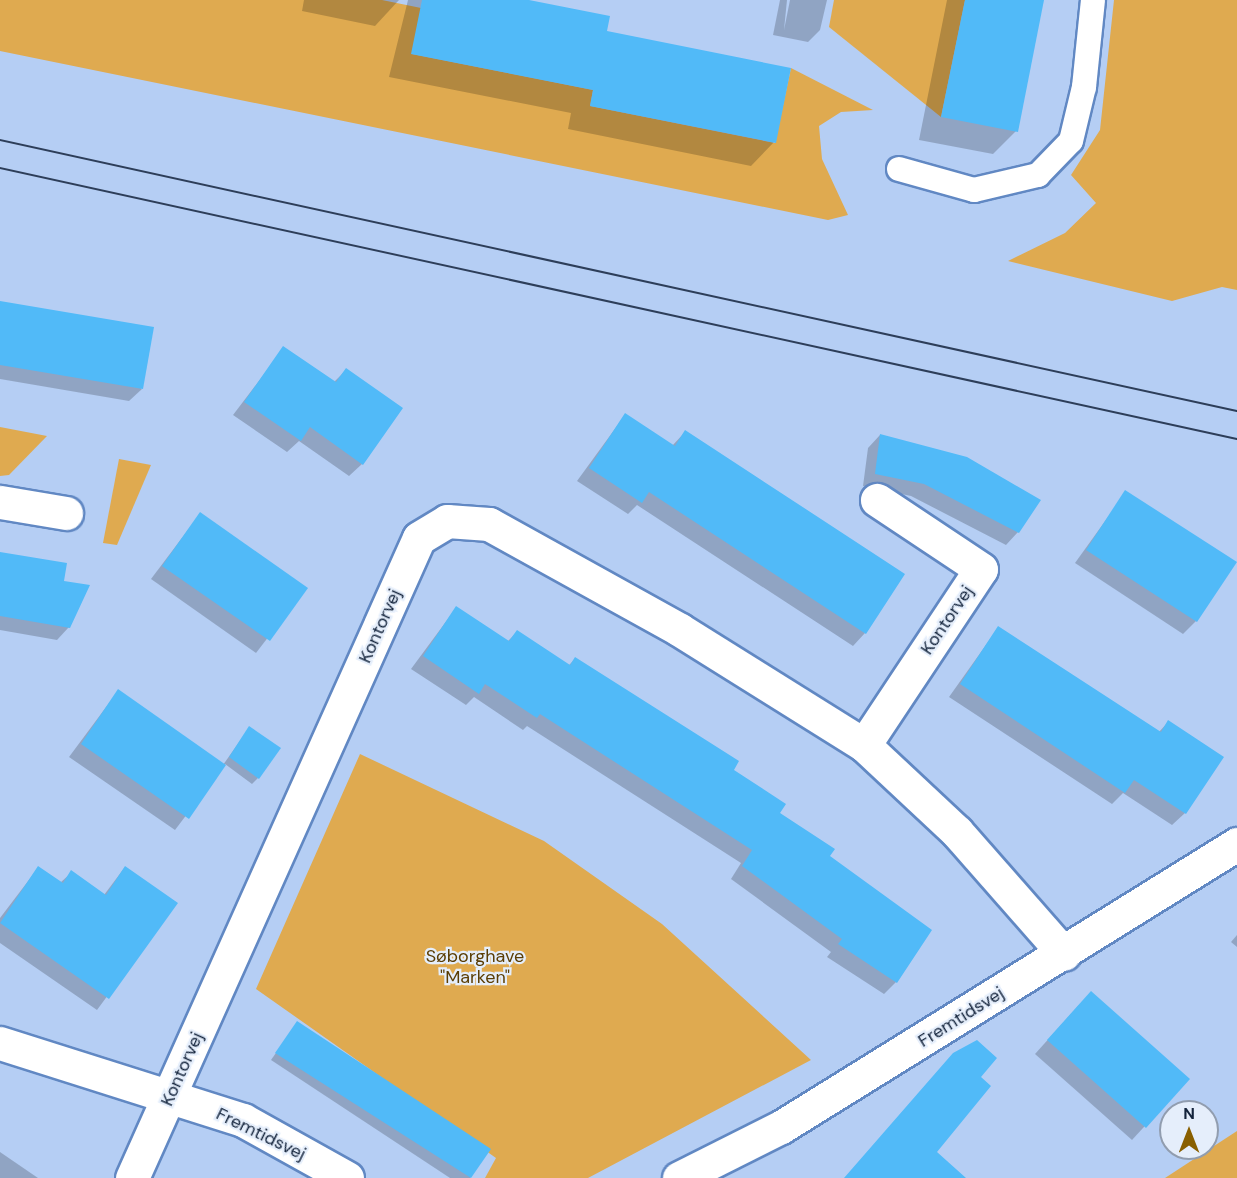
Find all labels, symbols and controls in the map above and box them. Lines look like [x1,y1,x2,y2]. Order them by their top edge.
street label: Kontorvej [916,581,978,659]
street label: Kontorvej [354,586,406,666]
park label: Søborghave "Marken" [426,946,524,988]
street label: Fremtidsvej [914,982,1008,1052]
street label: Kontorvej [156,1029,208,1109]
north arrow [1159,1100,1219,1160]
street label: Fremtidsvej [213,1103,309,1165]
text: N [1183,1103,1195,1124]

